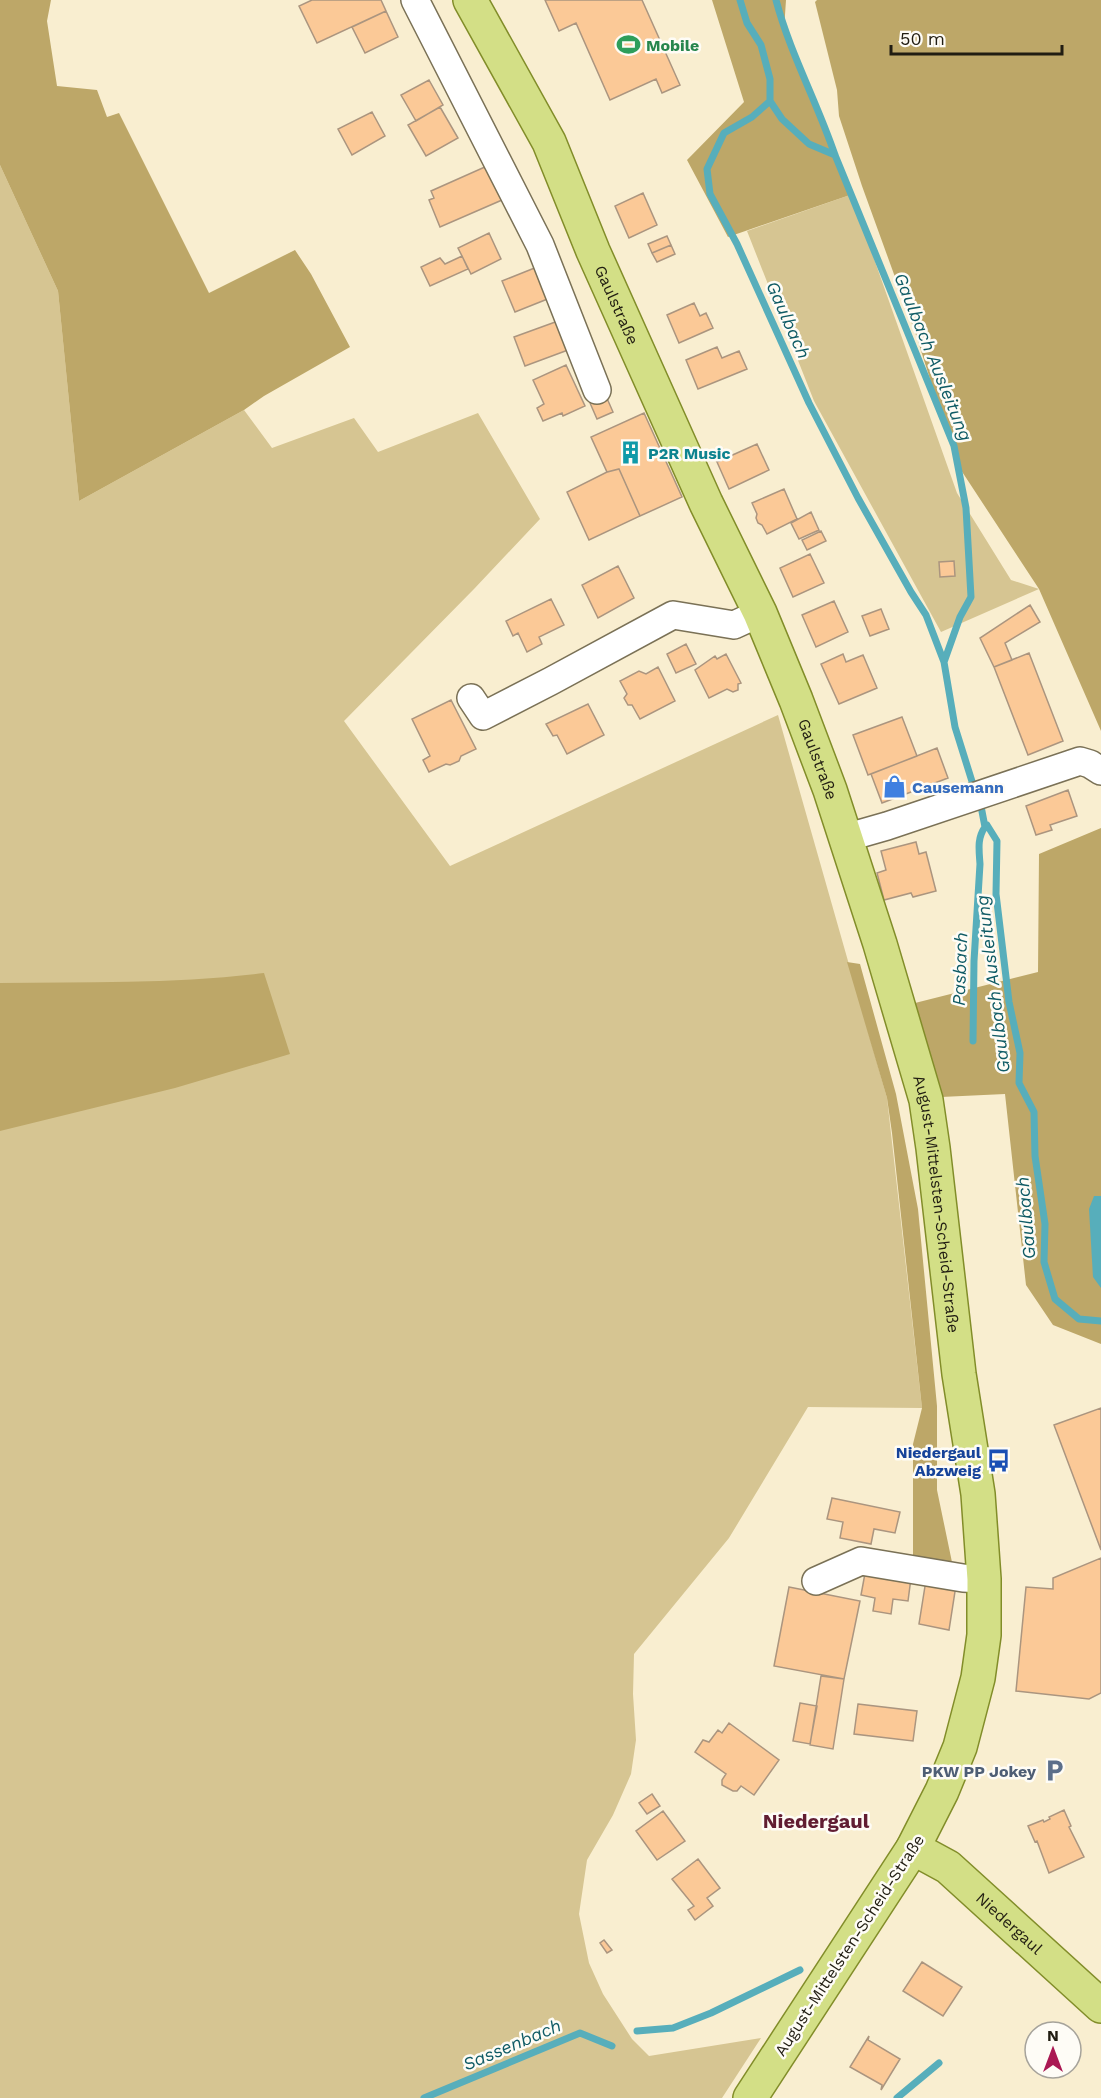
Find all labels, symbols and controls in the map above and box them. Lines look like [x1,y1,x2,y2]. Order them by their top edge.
scale bar [891,18,1062,56]
text: 50 m [900,28,945,49]
sports icon: Mobile [615,32,641,58]
place label: Mobile [646,36,699,55]
street label: Gaulstraße [591,262,643,348]
water label: Gaulbach Ausleitung [890,270,977,444]
water label: Gaulbach [762,278,815,362]
building icon: P2R Music [617,440,643,466]
place label: P2R Music [648,444,731,463]
street label: Gaulstraße [794,716,841,802]
shop icon: Causemann [881,774,907,800]
place label: Causemann [912,778,1004,797]
water label: Gaulbach Ausleitung [971,894,1014,1074]
water label: Pasbach [948,932,971,1006]
street label: August-Mittelsten-Scheid-Straße [909,1073,963,1334]
water label: Gaulbach [1011,1176,1040,1260]
place label: Niedergaul Abzweig [896,1443,982,1480]
bus stop icon: Niedergaul Abzweig [986,1448,1012,1474]
parking icon: PKW PP Jokey [1041,1758,1067,1784]
place label: PKW PP Jokey [922,1762,1037,1781]
district label: Niedergaul [763,1809,870,1833]
street label: August-Mittelsten-Scheid-Straße [771,1831,928,2060]
street label: Niedergaul [972,1888,1046,1958]
water label: Sassenbach [460,2014,564,2075]
north arrow [1023,2020,1083,2080]
text: N [1047,2026,1059,2045]

